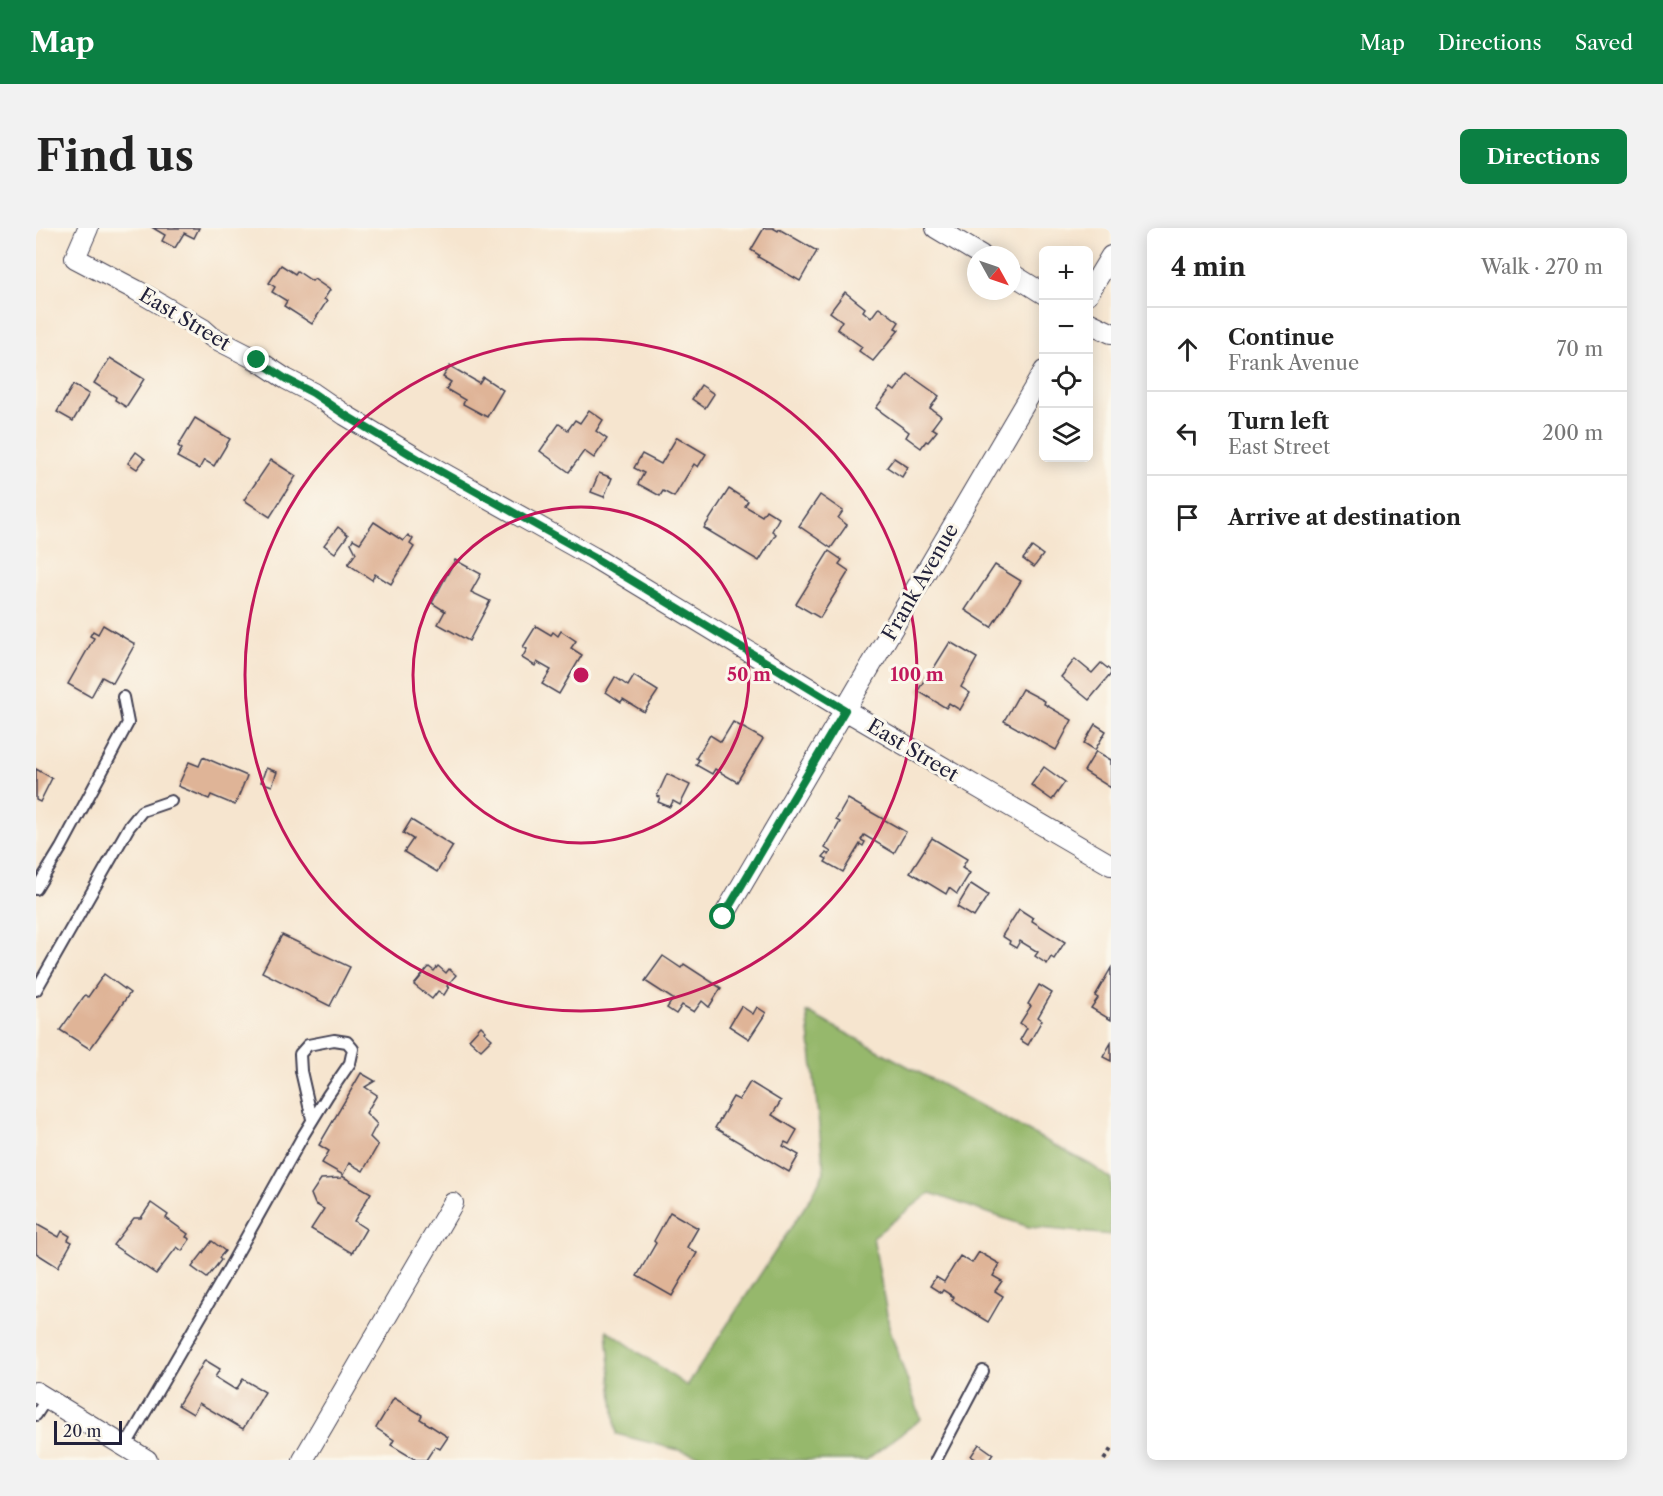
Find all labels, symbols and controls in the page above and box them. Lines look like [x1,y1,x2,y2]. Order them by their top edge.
text: Map [30,25,94,59]
text: Map [1360,30,1405,55]
text: Directions [1438,30,1542,55]
text: Saved [1575,30,1633,55]
button: Directions [1460,129,1627,184]
text: Find us [36,130,194,182]
north arrow [967,246,1021,300]
map controls [1039,246,1093,462]
button: + [1039,246,1093,300]
text: 4 min [1171,251,1246,283]
text: Walk · 270 m [1481,255,1603,279]
street label: East Street [135,282,235,356]
button: − [1039,300,1093,354]
text: Continue [1228,324,1334,351]
icon: ahead [1171,333,1204,366]
text: 70 m [1557,337,1603,361]
route end [243,346,269,372]
text: Frank Avenue [1228,351,1359,375]
button: locate [1039,354,1093,408]
button: layers [1039,408,1093,462]
text: Turn left [1228,408,1329,435]
icon: left [1171,417,1204,450]
text: 200 m [1542,421,1603,445]
text: East Street [1228,435,1330,459]
icon: arrive [1171,501,1204,534]
text: Arrive at destination [1228,504,1461,531]
street label: Frank Avenue [877,519,963,645]
text: 50 m [727,664,771,686]
text: 100 m [890,664,944,686]
centre of rings [571,665,591,685]
street label: East Street [863,713,963,787]
route start [709,903,735,929]
scale bar [54,1418,122,1446]
text: 20 m [63,1421,102,1441]

